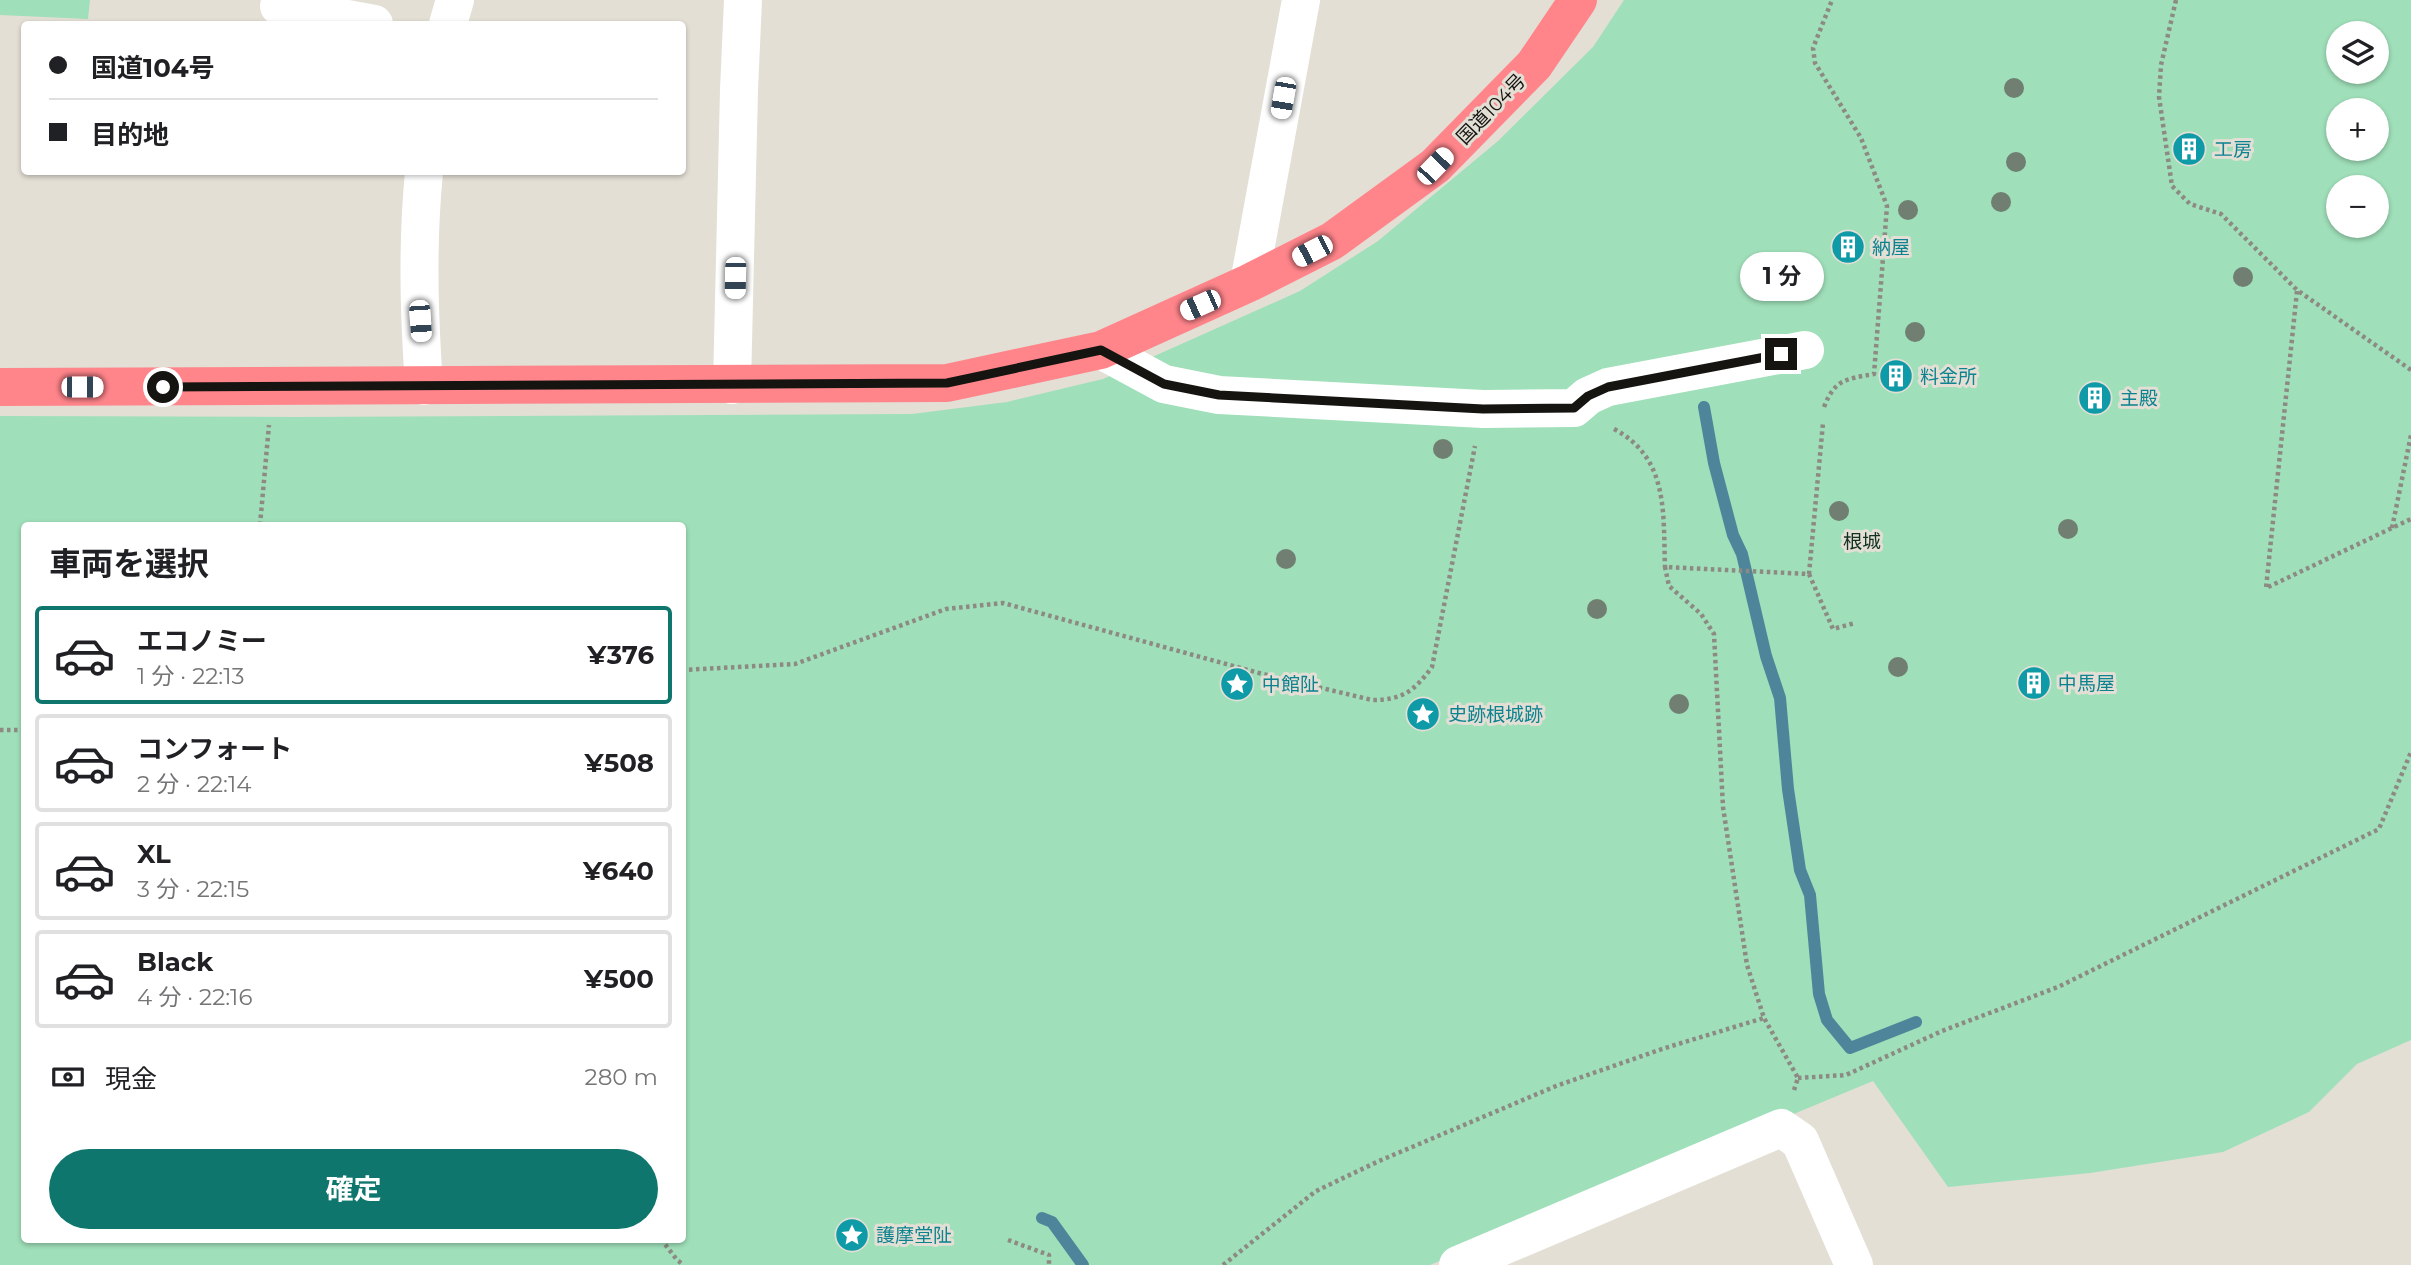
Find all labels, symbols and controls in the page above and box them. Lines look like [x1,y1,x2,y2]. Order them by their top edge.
map controls [2326,21,2389,238]
button: layers [2326,21,2389,84]
text: 国道104号 [91,52,215,84]
street label: 国道104号 [1452,69,1530,149]
car [1270,75,1297,121]
button: + [2326,98,2389,161]
text: 目的地 [91,119,169,151]
building icon: 工房 [2170,130,2208,168]
place label: 工房 [2214,138,2252,161]
car [1413,144,1458,188]
button: − [2326,175,2389,238]
building icon: 納屋 [1829,228,1867,266]
car [1289,232,1336,270]
place label: 納屋 [1872,236,1910,259]
callout: 1 分 [1739,252,1823,302]
car [725,257,746,299]
text: 1 分 [1763,262,1801,290]
car [1177,287,1224,323]
car [409,299,432,343]
route end [1765,338,1797,370]
building icon: 料金所 [1877,357,1915,395]
place label: 料金所 [1920,365,1977,388]
route start [147,371,179,403]
car [62,377,104,398]
building icon: 主殿 [2076,379,2114,417]
place label: 主殿 [2120,387,2158,410]
park label: 根城 [1843,530,1881,553]
text: 車両を選択 [49,544,209,583]
icon: car [53,624,116,687]
text: エコノミー [137,625,267,657]
text: ¥376 [587,639,654,671]
text: 1 分 · 22:13 [137,662,244,690]
building icon: 中馬屋 [2015,664,2053,702]
place icon: 中館阯 [1218,665,1256,703]
place label: 中馬屋 [2058,672,2115,695]
place label: 中館阯 [1262,673,1319,696]
place icon: 史跡根城跡 [1404,695,1442,733]
place label: 史跡根城跡 [1448,703,1543,726]
icon: car [53,732,116,795]
text: コンフォート [137,733,292,765]
text: ¥508 [585,747,654,779]
text: 2 分 · 22:14 [137,770,251,798]
text: XL [137,838,171,870]
icon: car [53,840,116,903]
text: ¥640 [583,855,654,887]
text: 3 分 · 22:15 [137,875,249,903]
text: Black [137,946,213,978]
icon: car [53,948,116,1011]
text: ¥500 [584,963,654,995]
text: 4 分 · 22:16 [137,983,252,1011]
icon: cash [49,1058,87,1096]
text: 現金 [105,1063,157,1095]
text: 280 m [585,1063,658,1091]
button: 確定 [49,1149,658,1229]
place icon: 護摩堂阯 [833,1216,871,1254]
place label: 護摩堂阯 [876,1224,952,1247]

